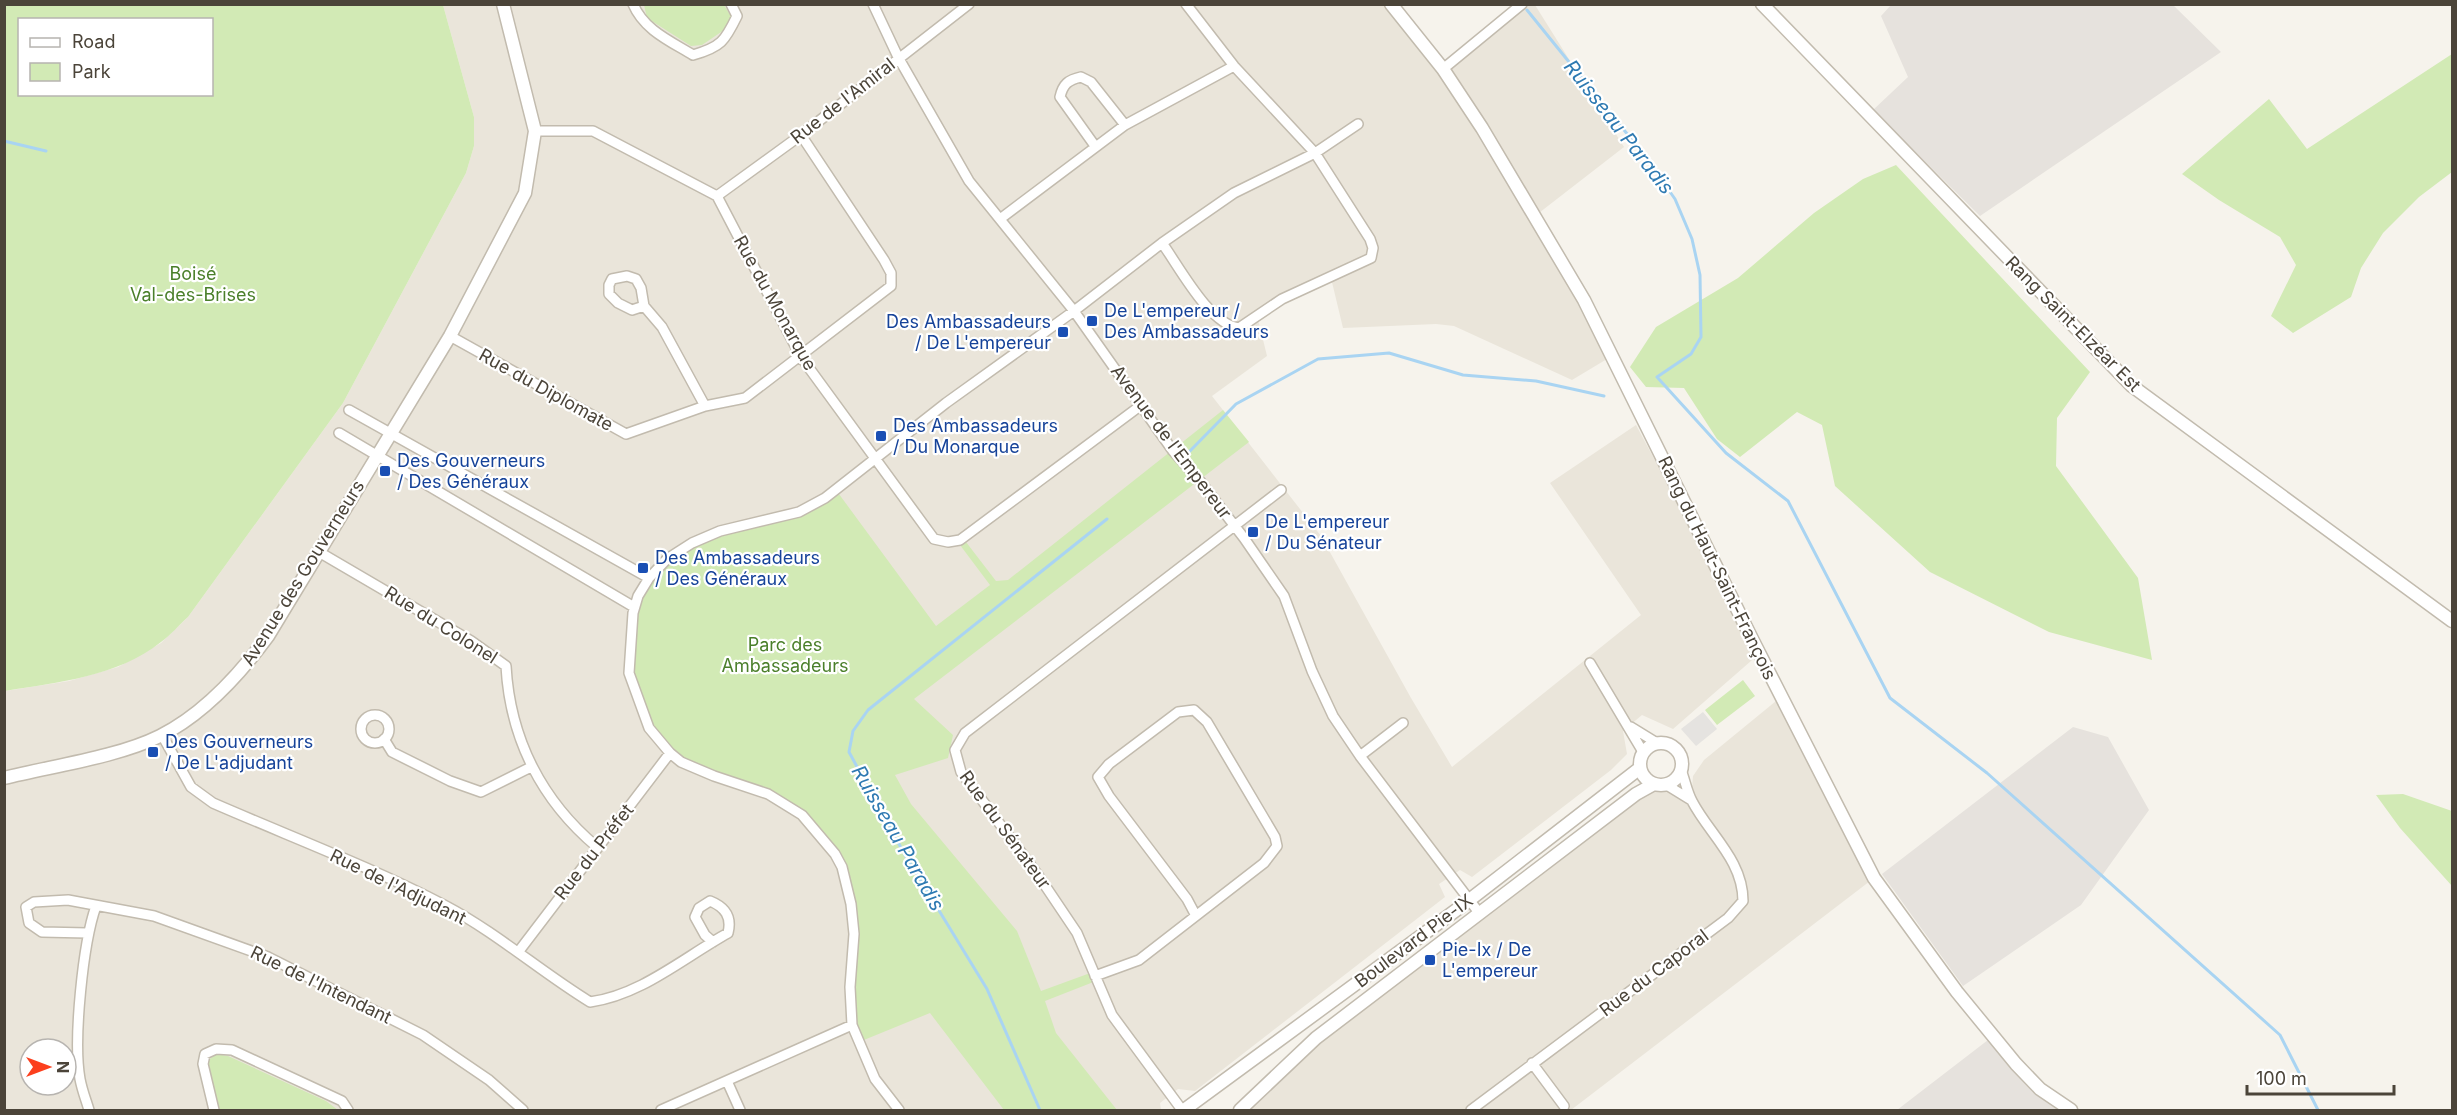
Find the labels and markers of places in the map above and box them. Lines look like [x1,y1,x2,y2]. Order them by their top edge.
place label: De L'empereur / Des Ambassadeurs [1104,300,1269,342]
place label: Des Ambassadeurs / De L'empereur [886,311,1051,353]
marker: De L'empereur / Des Ambassadeurs [1085,314,1099,328]
marker: Des Ambassadeurs / De L'empereur [1056,325,1070,339]
place label: Des Ambassadeurs / Du Monarque [893,415,1058,457]
marker: Des Ambassadeurs / Du Monarque [874,429,888,443]
place label: Des Gouverneurs / Des Généraux [397,450,545,492]
marker: Des Gouverneurs / Des Généraux [378,464,392,478]
place label: De L'empereur / Du Sénateur [1265,511,1390,553]
marker: De L'empereur / Du Sénateur [1246,525,1260,539]
place label: Des Ambassadeurs / Des Généraux [655,547,820,589]
marker: Des Ambassadeurs / Des Généraux [636,561,650,575]
place label: Des Gouverneurs / De L'adjudant [165,731,313,773]
marker: Des Gouverneurs / De L'adjudant [146,745,160,759]
place label: Pie-Ix / De L'empereur [1442,939,1538,981]
marker: Pie-Ix / De L'empereur [1423,953,1437,967]

